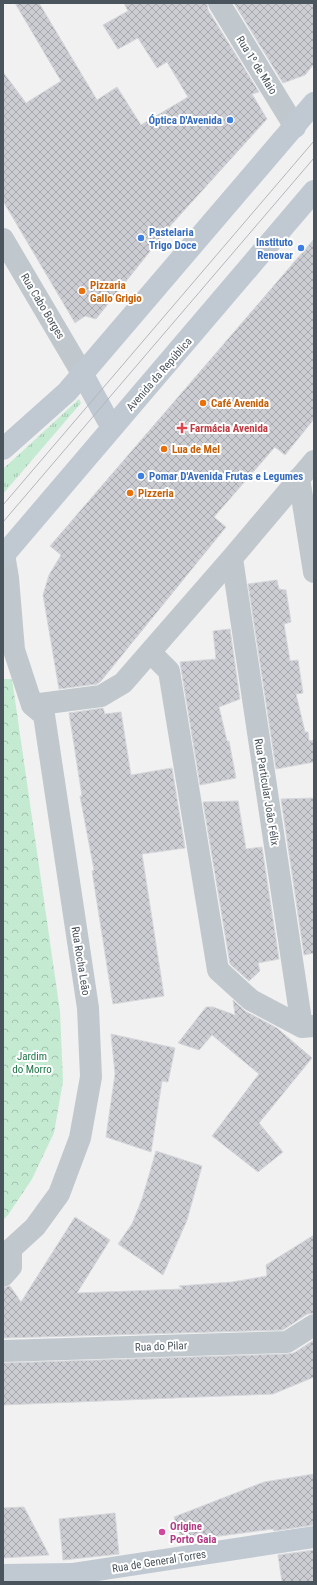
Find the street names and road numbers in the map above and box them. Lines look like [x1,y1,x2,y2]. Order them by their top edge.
street label: Rua 1º de Maio [234,34,280,97]
street label: Rua Cabo Borges [18,271,67,341]
street label: Avenida da República [124,335,195,414]
street label: Rua Particular João Félix [252,738,281,847]
street label: Rua Rocha Leão [69,926,92,997]
street label: Rua do Pilar [135,1339,188,1354]
street label: Rua de General Torres [111,1548,207,1575]

